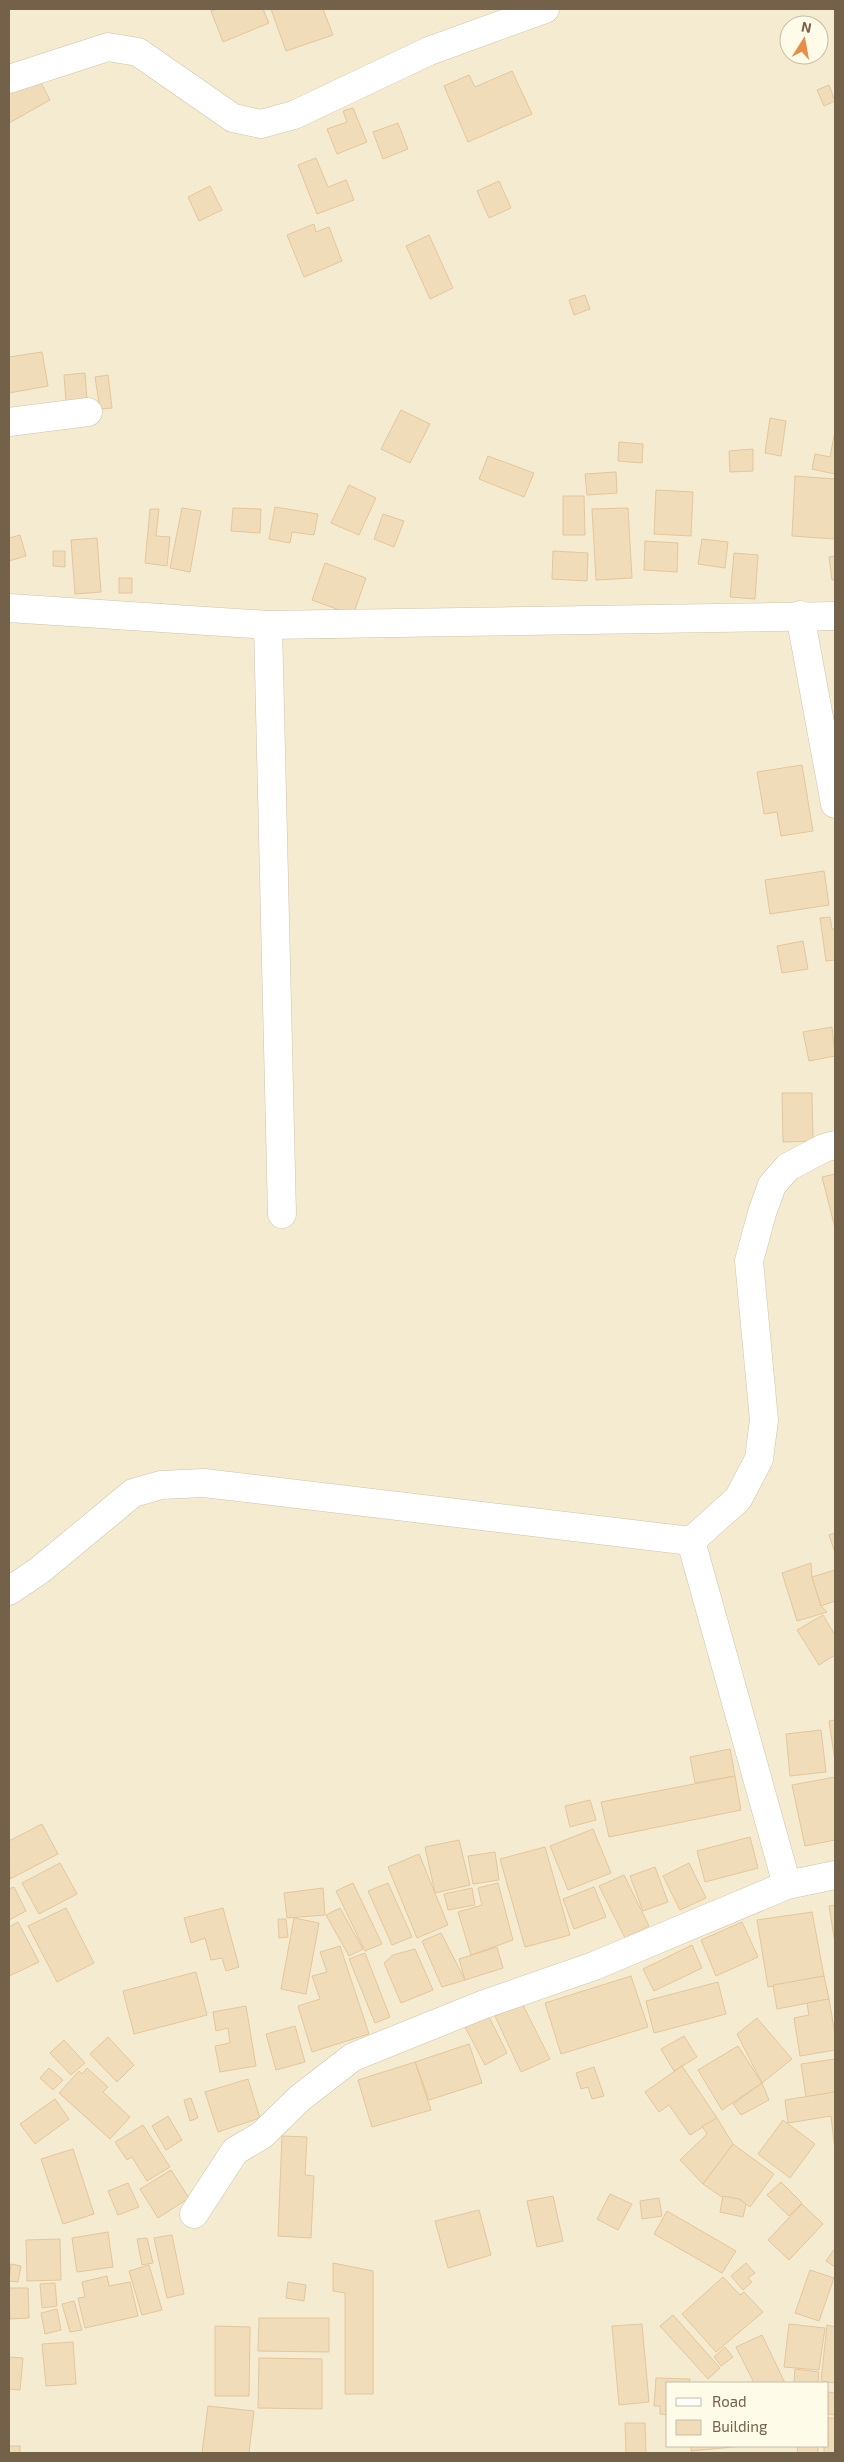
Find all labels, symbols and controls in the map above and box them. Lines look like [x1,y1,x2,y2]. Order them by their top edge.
north arrow [779,15,829,65]
text: N [800,17,813,36]
legend [666,2382,829,2447]
text: Road [712,2392,747,2410]
text: Building [712,2417,768,2435]

